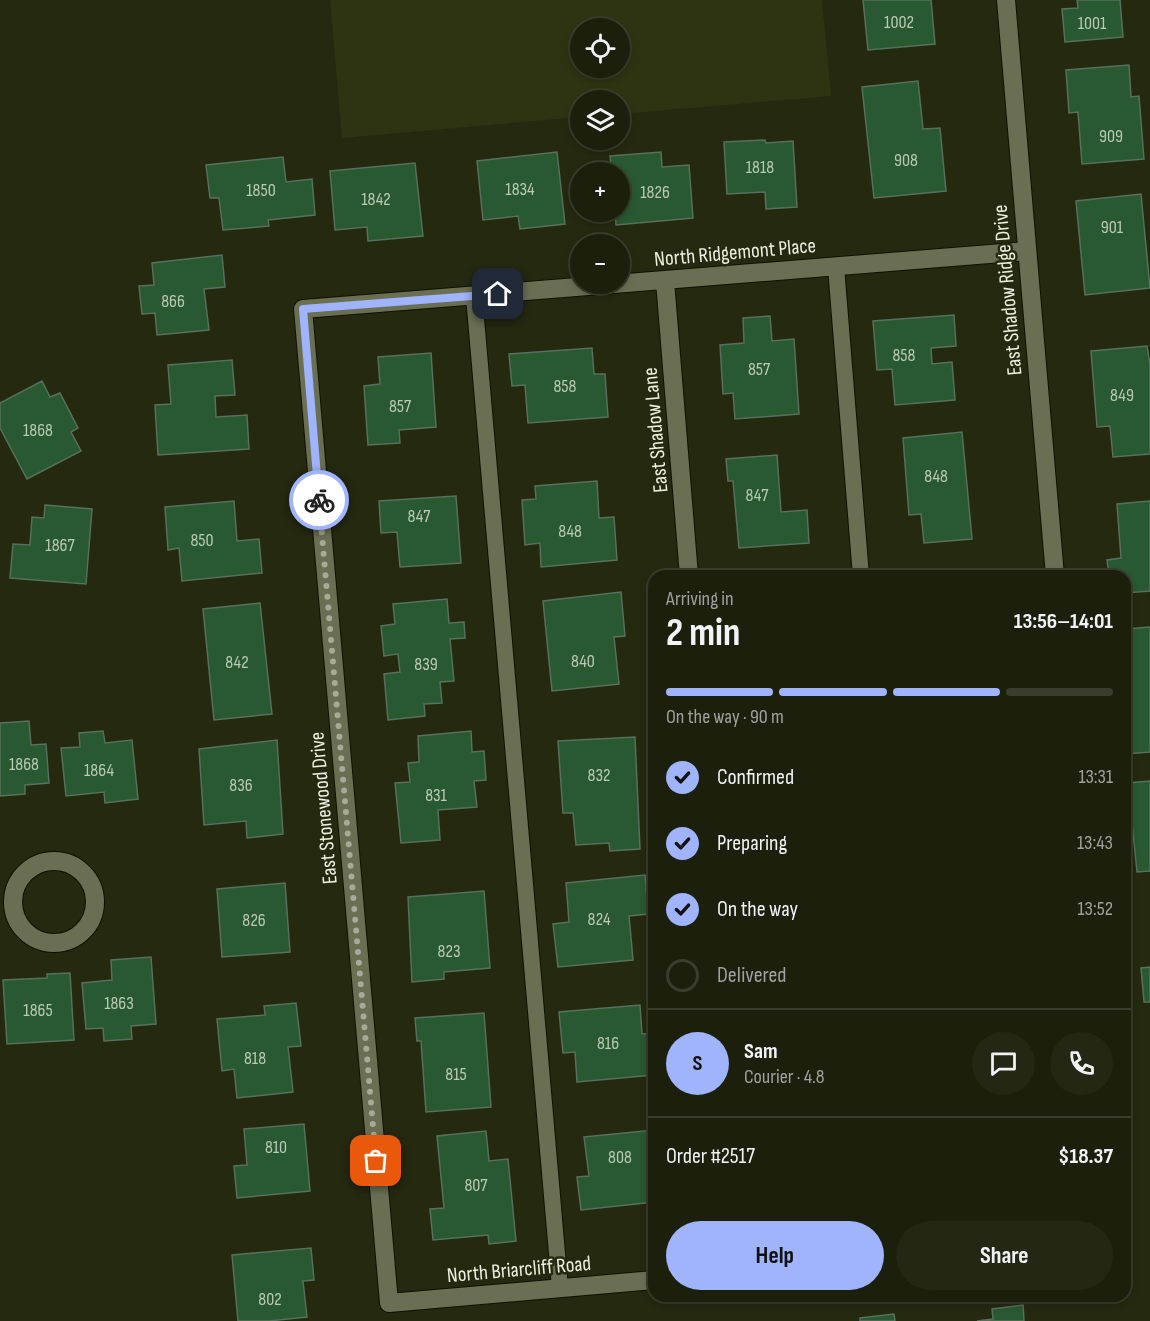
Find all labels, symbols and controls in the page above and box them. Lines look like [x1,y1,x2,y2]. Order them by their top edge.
house number: 1002 [884,12,914,33]
house number: 1001 [1078,13,1107,34]
map controls [570,18,630,294]
button: locate [570,18,630,78]
button: layers [570,90,630,150]
house number: 909 [1099,126,1123,147]
house number: 908 [894,150,918,171]
house number: 1818 [746,157,774,178]
button: + [570,162,630,222]
house number: 1834 [505,179,535,200]
house number: 1850 [246,180,276,201]
house number: 1826 [640,182,670,203]
house number: 1842 [361,189,391,210]
street label: East Shadow Ridge Drive [988,203,1027,376]
house number: 901 [1101,217,1124,238]
street label: North Ridgemont Place [653,233,817,272]
button: − [570,234,630,294]
pin [472,268,523,319]
icon: home [481,277,514,310]
house number: 866 [161,291,185,312]
house number: 858 [892,345,916,366]
house number: 857 [748,359,771,380]
street label: East Shadow Lane [638,366,673,494]
house number: 858 [553,376,577,397]
house number: 849 [1110,385,1134,406]
house number: 857 [389,396,412,417]
house number: 1868 [23,420,53,441]
house number: 848 [924,466,948,487]
courier [289,470,349,530]
icon: bike [303,484,336,517]
house number: 847 [746,485,769,506]
house number: 847 [408,506,431,527]
house number: 848 [558,521,582,542]
house number: 850 [190,530,214,551]
house number: 1867 [45,535,75,556]
text: Arriving in [666,587,734,611]
text: 13:56–14:01 [1014,608,1113,635]
text: 2 min [666,610,740,657]
house number: 840 [571,651,595,672]
house number: 842 [225,652,249,673]
house number: 839 [414,654,438,675]
text: On the way · 90 m [666,705,784,729]
street label: East Stonewood Drive [304,731,343,885]
house number: 1868 [9,754,39,775]
house number: 1864 [84,760,114,781]
icon: check [666,761,699,794]
text: Confirmed [717,764,794,791]
house number: 832 [588,765,610,786]
text: 13:31 [1078,765,1113,789]
house number: 836 [229,775,253,796]
house number: 831 [425,785,448,806]
icon: check [666,827,699,860]
text: Preparing [717,830,787,857]
text: 13:43 [1077,831,1113,855]
icon: check [666,893,699,926]
text: On the way [717,896,798,923]
text: 13:52 [1078,897,1113,921]
house number: 824 [588,909,611,930]
house number: 826 [242,910,266,931]
house number: 823 [437,941,461,962]
text: Delivered [717,962,786,989]
house number: 1863 [104,993,134,1014]
house number: 1865 [23,1000,53,1021]
button: chat [972,1032,1035,1095]
button: phone [1050,1032,1113,1095]
house number: 816 [597,1033,619,1054]
text: Sam [744,1038,778,1065]
house number: 818 [244,1048,266,1069]
text: S [693,1050,702,1077]
house number: 815 [445,1064,467,1085]
text: Courier · 4.8 [744,1065,825,1089]
pin [350,1135,401,1186]
house number: 810 [265,1137,287,1158]
text: Order #2517 [666,1143,755,1170]
text: $18.37 [1058,1143,1113,1170]
icon: bag [359,1144,392,1177]
house number: 808 [608,1147,632,1168]
house number: 807 [464,1175,488,1196]
button: Help [666,1221,884,1290]
button: Share [896,1221,1113,1290]
street label: North Briarcliff Road [446,1251,592,1288]
house number: 802 [258,1289,282,1310]

